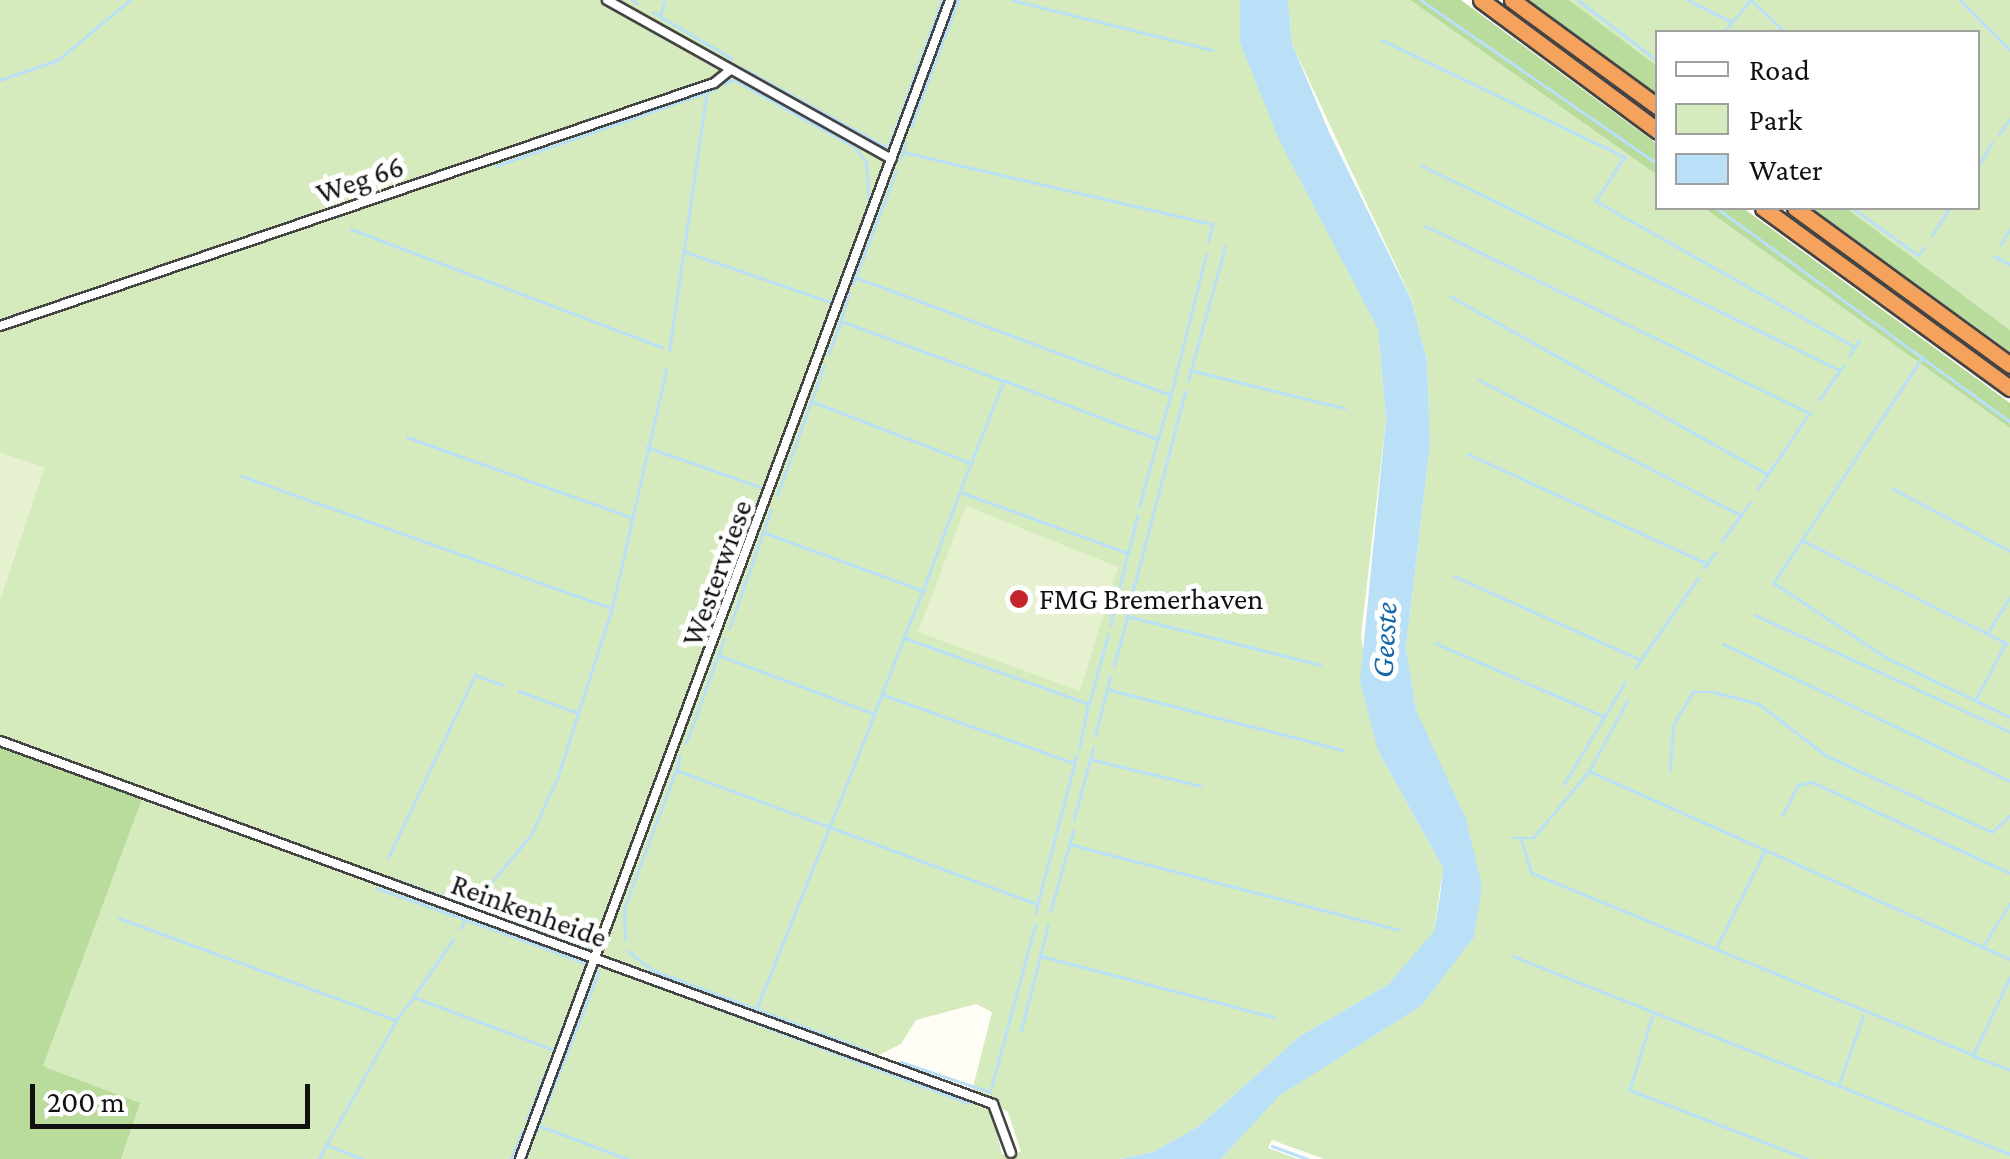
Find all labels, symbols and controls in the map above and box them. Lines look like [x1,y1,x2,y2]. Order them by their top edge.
legend [1655,30,1980,210]
text: Road [1749,53,1810,86]
text: Park [1749,103,1802,136]
street label: Weg 66 [312,148,408,212]
text: Water [1749,153,1823,186]
street label: Westerwiese [674,495,760,651]
place label: FMG Bremerhaven [1039,581,1263,617]
marker: FMG Bremerhaven [1008,588,1030,610]
water label: Geeste [1363,601,1405,679]
street label: Reinkenheide [446,866,612,956]
scale bar [35,1064,315,1126]
text: 200 m [47,1085,125,1118]

